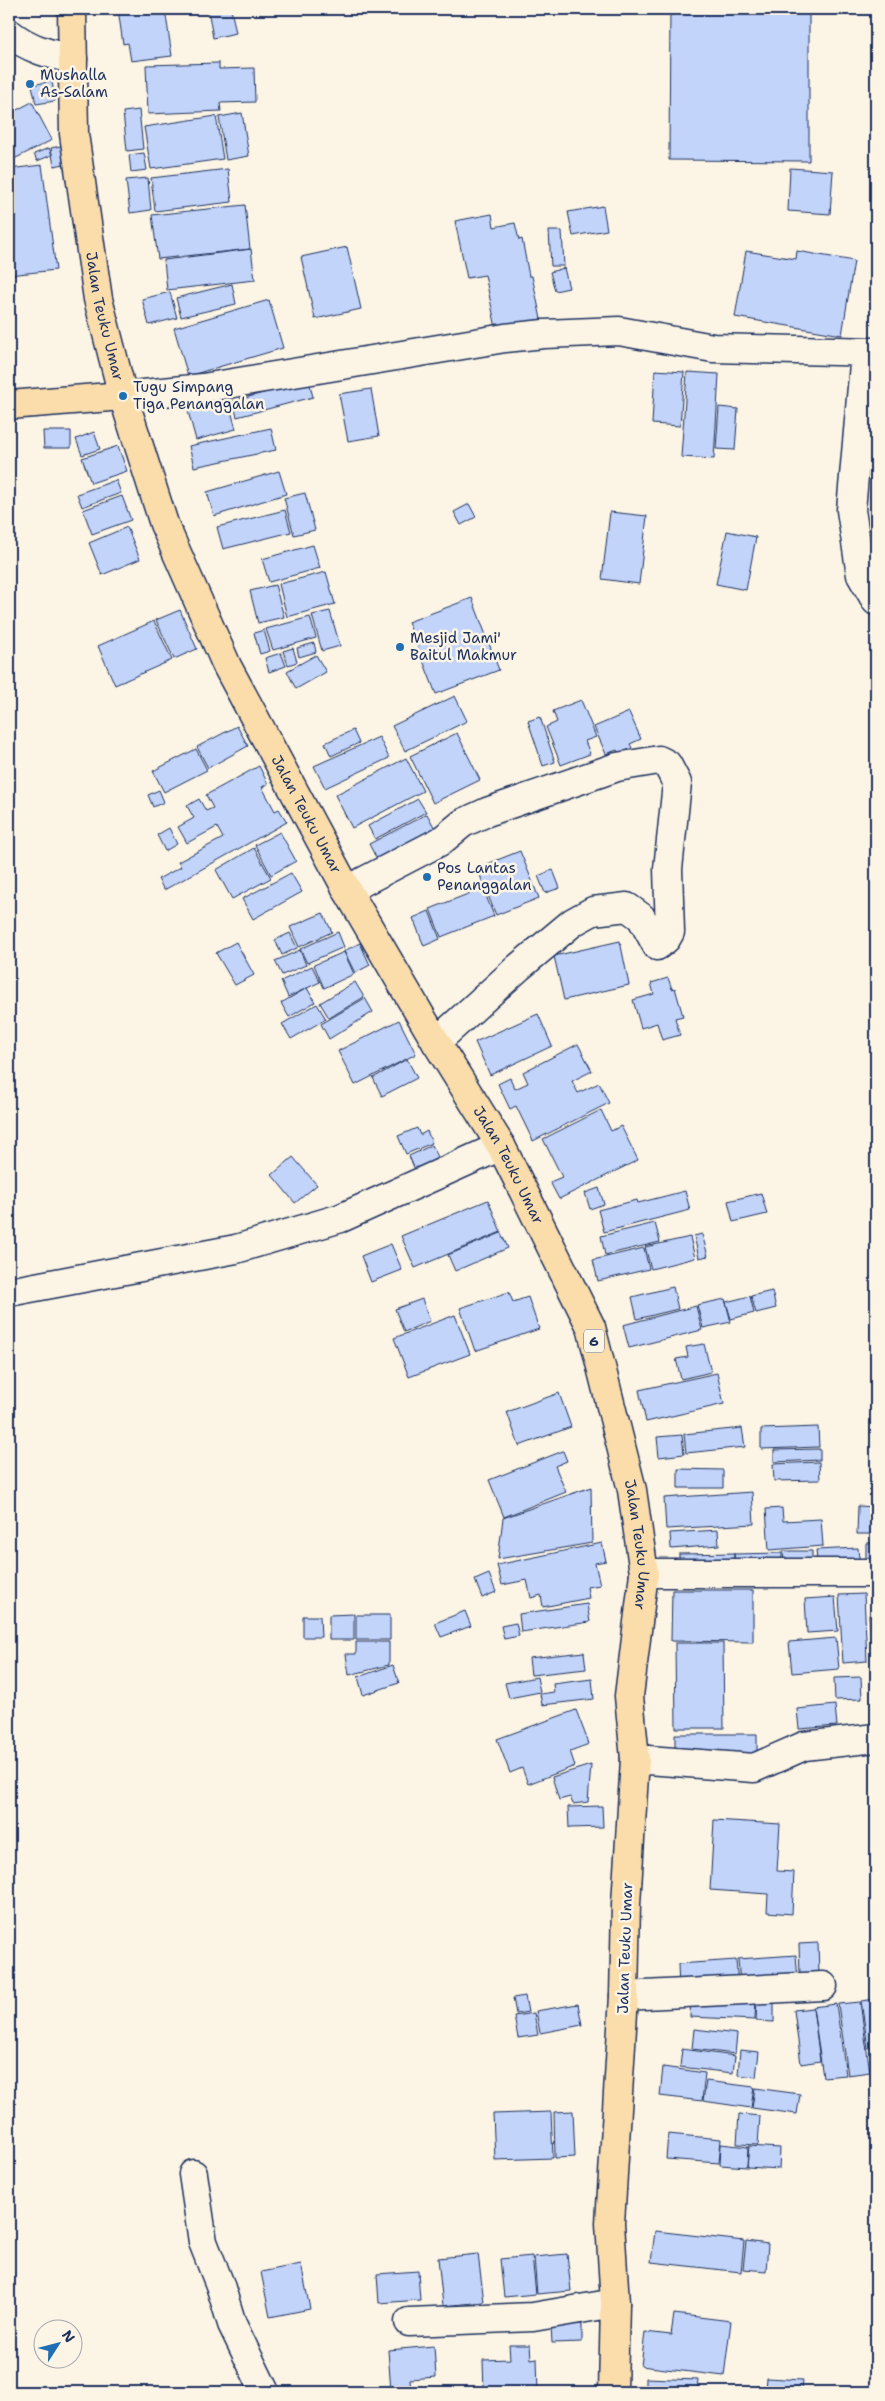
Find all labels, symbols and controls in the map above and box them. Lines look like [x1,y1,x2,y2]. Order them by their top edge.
place label: Mushalla As-Salam [40,65,108,102]
marker: Mushalla As-Salam [24,78,36,90]
street label: Jalan Teuku Umar [81,250,129,383]
place label: Tugu Simpang Tiga Penanggalan [133,377,264,414]
marker: Tugu Simpang Tiga Penanggalan [117,390,129,402]
place label: Mesjid Jami' Baitul Makmur [410,628,517,665]
marker: Mesjid Jami' Baitul Makmur [394,641,406,653]
street label: Jalan Teuku Umar [267,752,346,877]
place label: Pos Lantas Penanggalan [437,858,531,895]
marker: Pos Lantas Penanggalan [421,871,433,883]
street label: Jalan Teuku Umar [468,1102,548,1228]
road number: 6 [584,1330,604,1352]
street label: Jalan Teuku Umar [620,1477,654,1611]
street label: Jalan Teuku Umar [613,1882,637,2014]
north arrow [32,2318,82,2368]
text: N [58,2327,79,2346]

